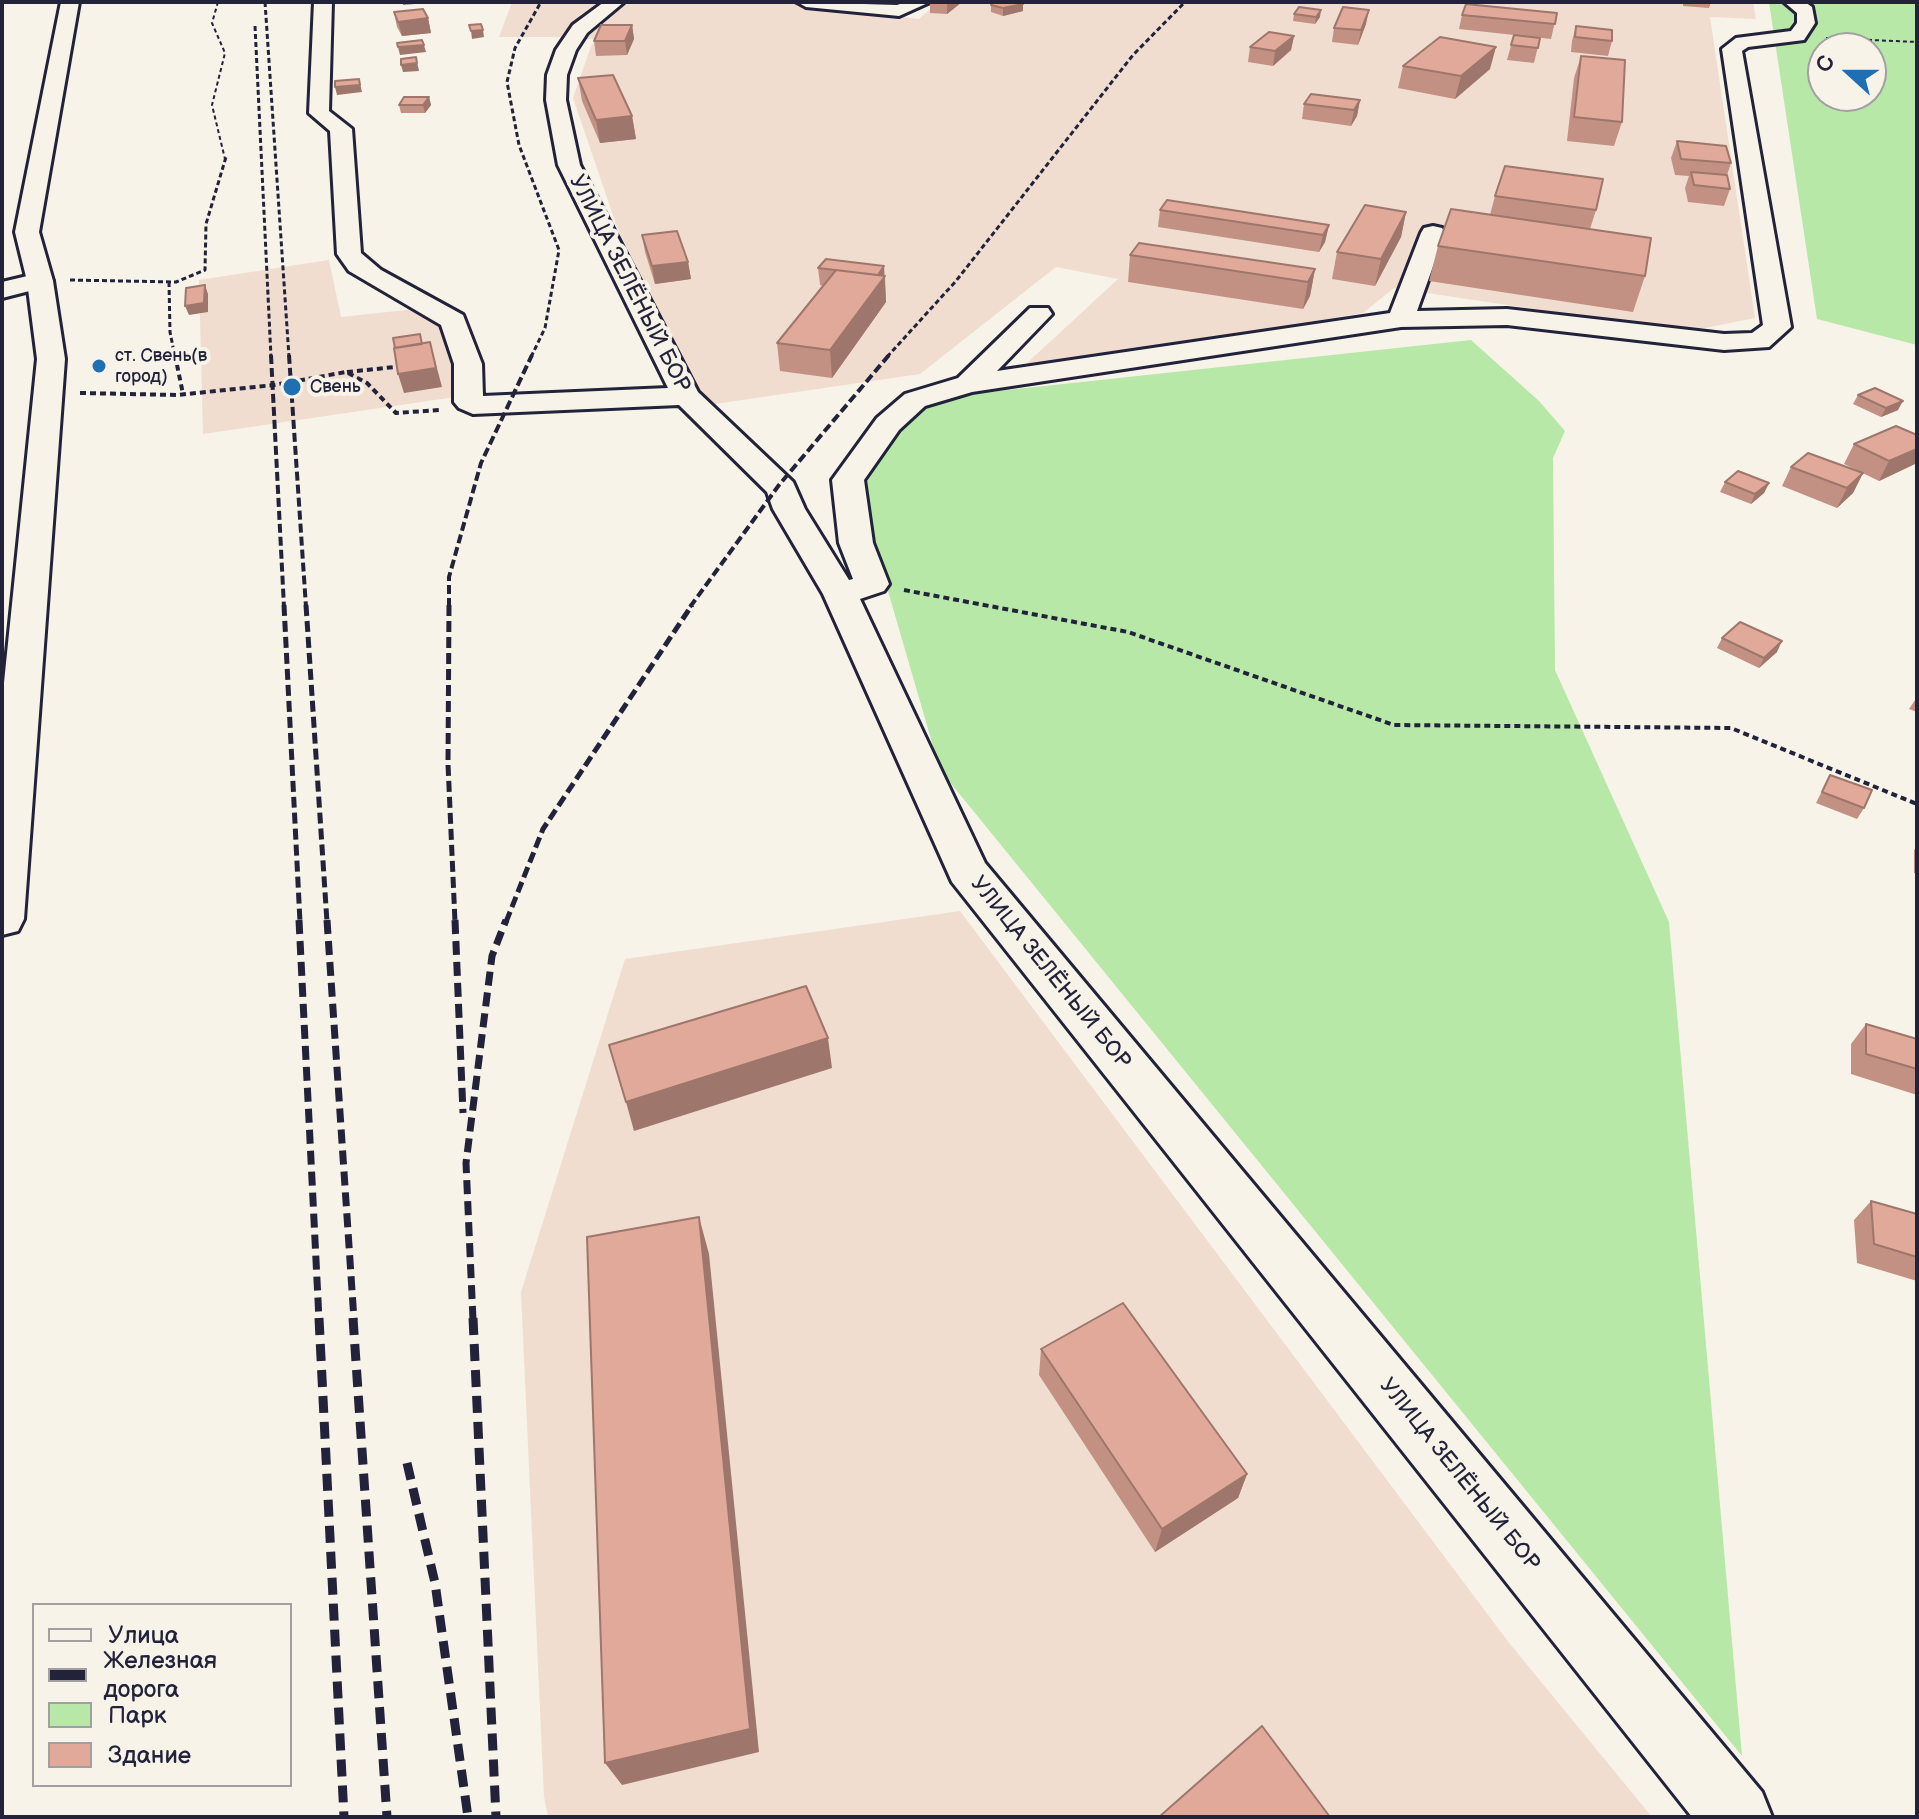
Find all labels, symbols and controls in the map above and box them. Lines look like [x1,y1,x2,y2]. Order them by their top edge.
north arrow [1807,32,1887,112]
text: С [1811,52,1841,76]
street label: УЛИЦА ЗЕЛЁНЫЙ БОР [563,171,695,397]
place label: ст. Свень(в город) [115,345,207,388]
marker: ст. Свень(в город) [90,357,108,375]
marker: Свень [281,376,303,398]
place label: Свень [310,376,361,398]
street label: УЛИЦА ЗЕЛЁНЫЙ БОР [964,871,1136,1075]
street label: УЛИЦА ЗЕЛЁНЫЙ БОР [1373,1373,1545,1577]
legend [32,1603,292,1787]
text: Улица [108,1621,179,1650]
text: Железная дорога [103,1646,217,1704]
text: Парк [108,1701,166,1730]
text: Здание [108,1741,191,1770]

